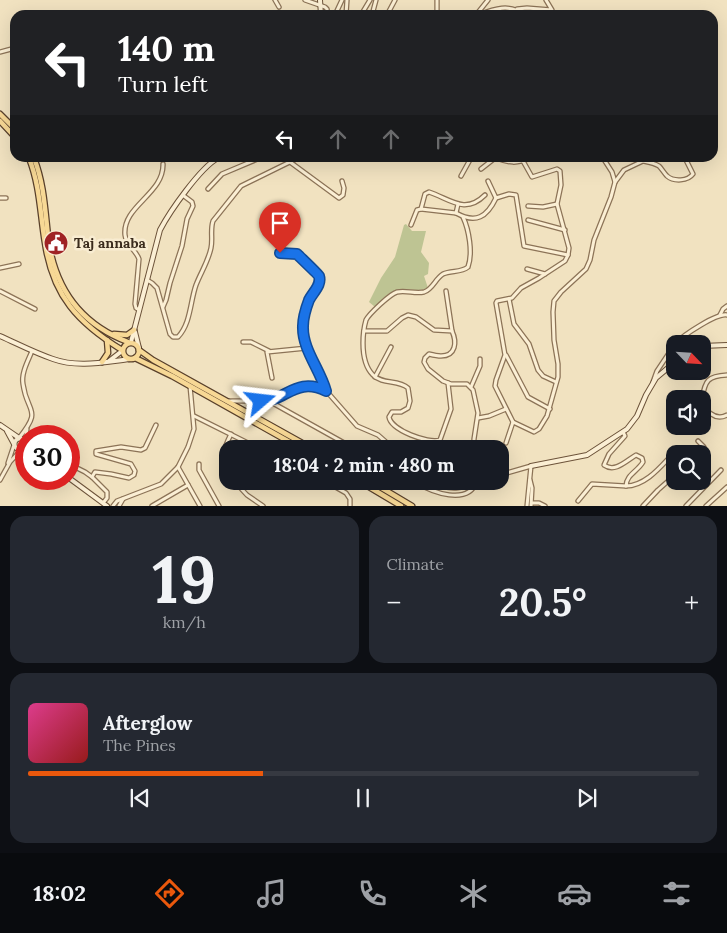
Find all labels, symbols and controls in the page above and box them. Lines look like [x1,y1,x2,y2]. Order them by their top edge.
text: 140 m [118,26,215,71]
icon: left [35,30,100,95]
text: Turn left [118,70,208,98]
icon: left [271,125,299,153]
icon: ahead [324,125,352,153]
icon: ahead [377,125,405,153]
icon: right [430,125,458,153]
pin [259,202,301,253]
icon: arrive [266,209,294,237]
public building icon: Taj annaba [43,230,69,256]
place label: Taj annaba [74,234,146,252]
north arrow [666,335,711,380]
map controls [666,335,711,490]
position arrow [234,374,286,426]
button: sound [666,390,711,435]
speed limit sign: 30 [15,425,80,490]
button: search [666,445,711,490]
text: 18:04 · 2 min · 480 m [273,453,455,477]
text: 19 [152,538,216,621]
text: Climate [387,554,444,574]
text: 20.5° [499,578,587,626]
text: − [387,585,401,621]
text: + [684,585,699,621]
text: km/h [163,612,206,632]
text: Afterglow [103,711,192,735]
text: The Pines [103,735,176,755]
icon: previous [126,784,154,812]
icon: pause [349,784,377,812]
icon: next [573,784,601,812]
icon: directions [152,876,187,911]
icon: music [254,876,289,911]
icon: phone [355,876,390,911]
icon: climate [456,876,491,911]
icon: car [557,876,592,911]
icon: filters [659,876,694,911]
text: 18:02 [33,879,86,907]

